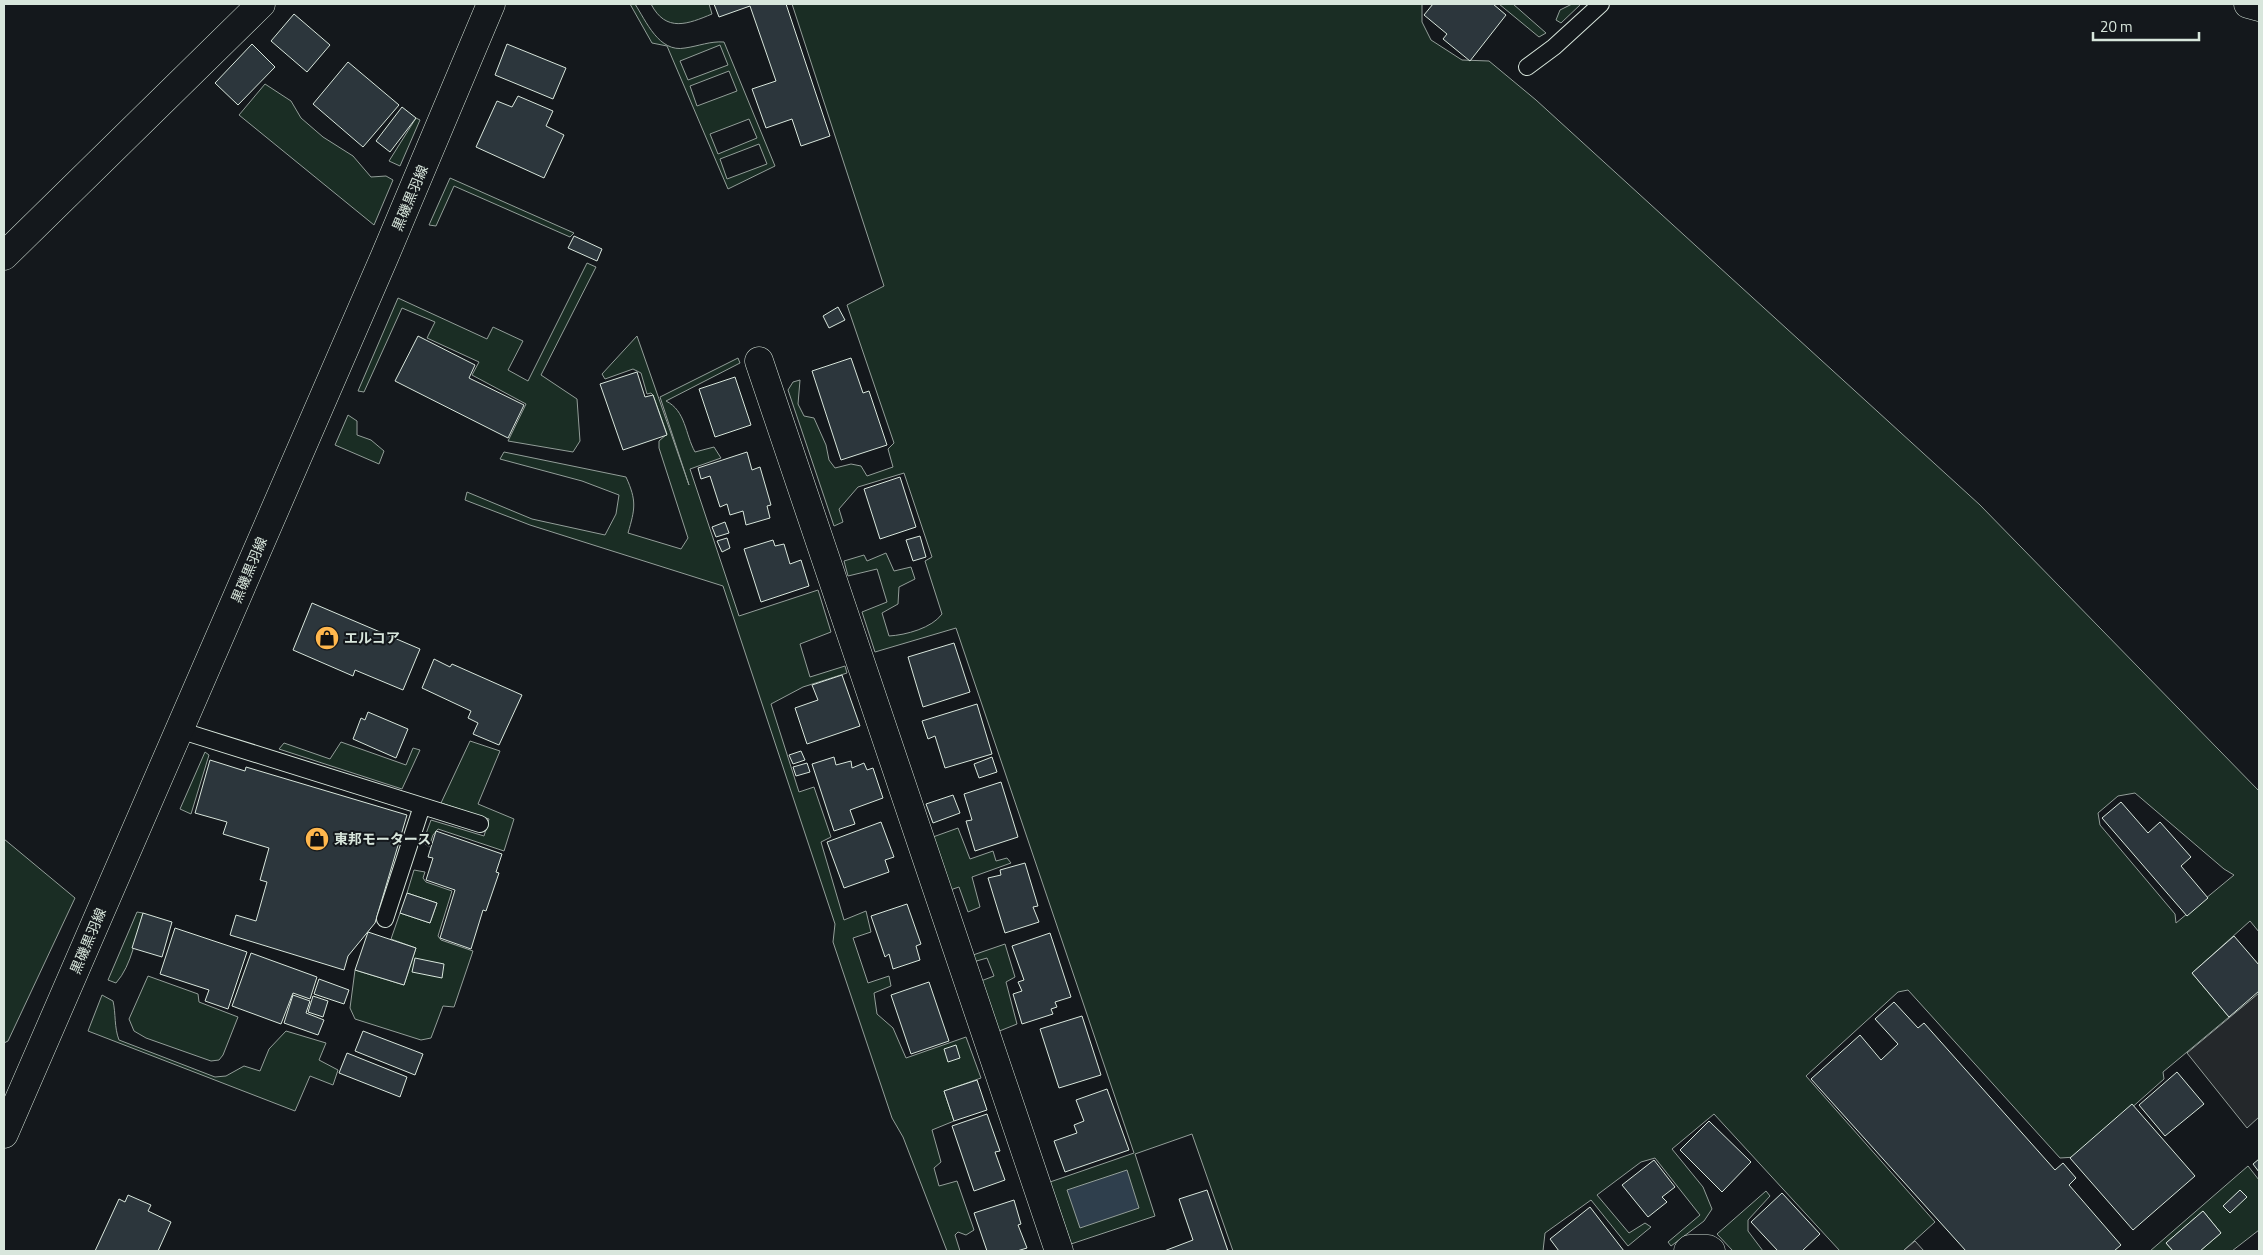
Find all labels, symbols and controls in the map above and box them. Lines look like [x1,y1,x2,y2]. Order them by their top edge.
scale bar [2093,10,2199,42]
text: 20 m [2100,15,2133,38]
street label: 黒磯黒羽線 [386,161,433,234]
street label: 黒磯黒羽線 [225,533,272,606]
shop icon: エルコア [314,625,340,651]
place label: エルコア [344,627,400,648]
shop icon: 東邦モータース [304,826,330,852]
place label: 東邦モータース [334,828,431,849]
street label: 黒磯黒羽線 [64,904,111,977]

